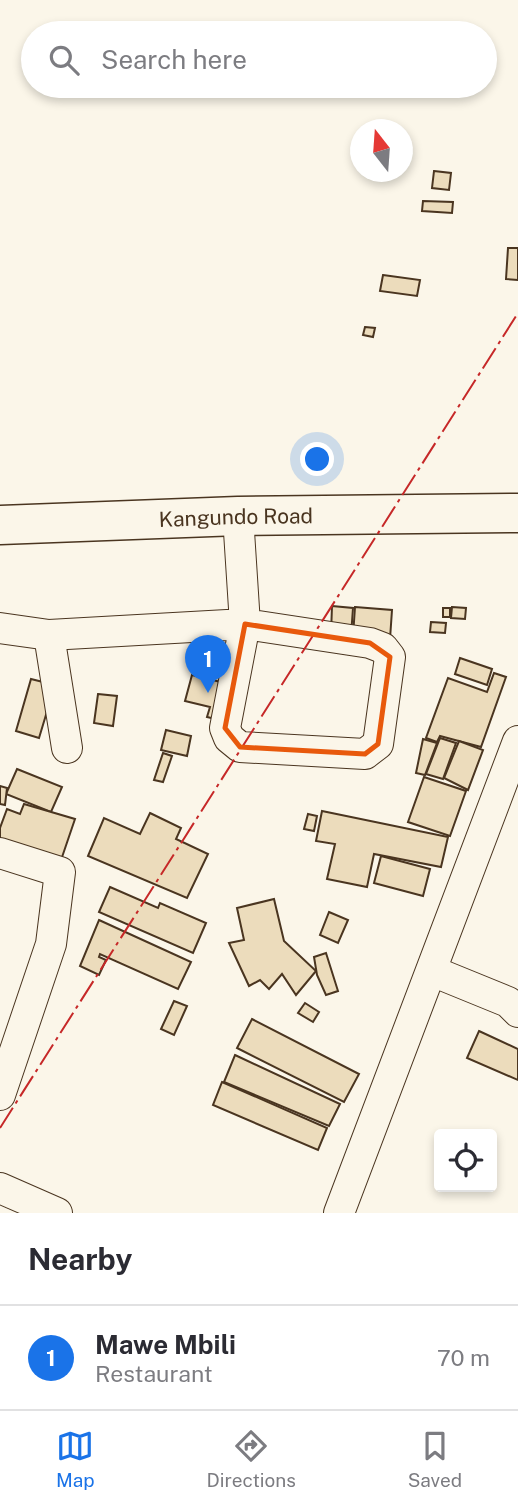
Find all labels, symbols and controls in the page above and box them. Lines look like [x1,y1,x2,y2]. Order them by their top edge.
search box [21,21,497,98]
icon: search [45,41,83,79]
text: Search here [101,44,247,75]
north arrow [350,119,413,182]
your location [300,442,334,476]
street label: Kangundo Road [158,503,313,531]
pin: 1 [185,635,231,693]
map controls [434,1129,497,1192]
button: locate [434,1129,497,1192]
text: Nearby [28,1241,132,1277]
text: Mawe Mbili [95,1329,236,1360]
text: 1 [46,1344,56,1371]
text: 70 m [437,1344,490,1371]
text: Restaurant [95,1360,213,1387]
tab: Map [56,1427,95,1491]
tab: Directions [207,1427,296,1491]
tab: Saved [408,1427,462,1491]

